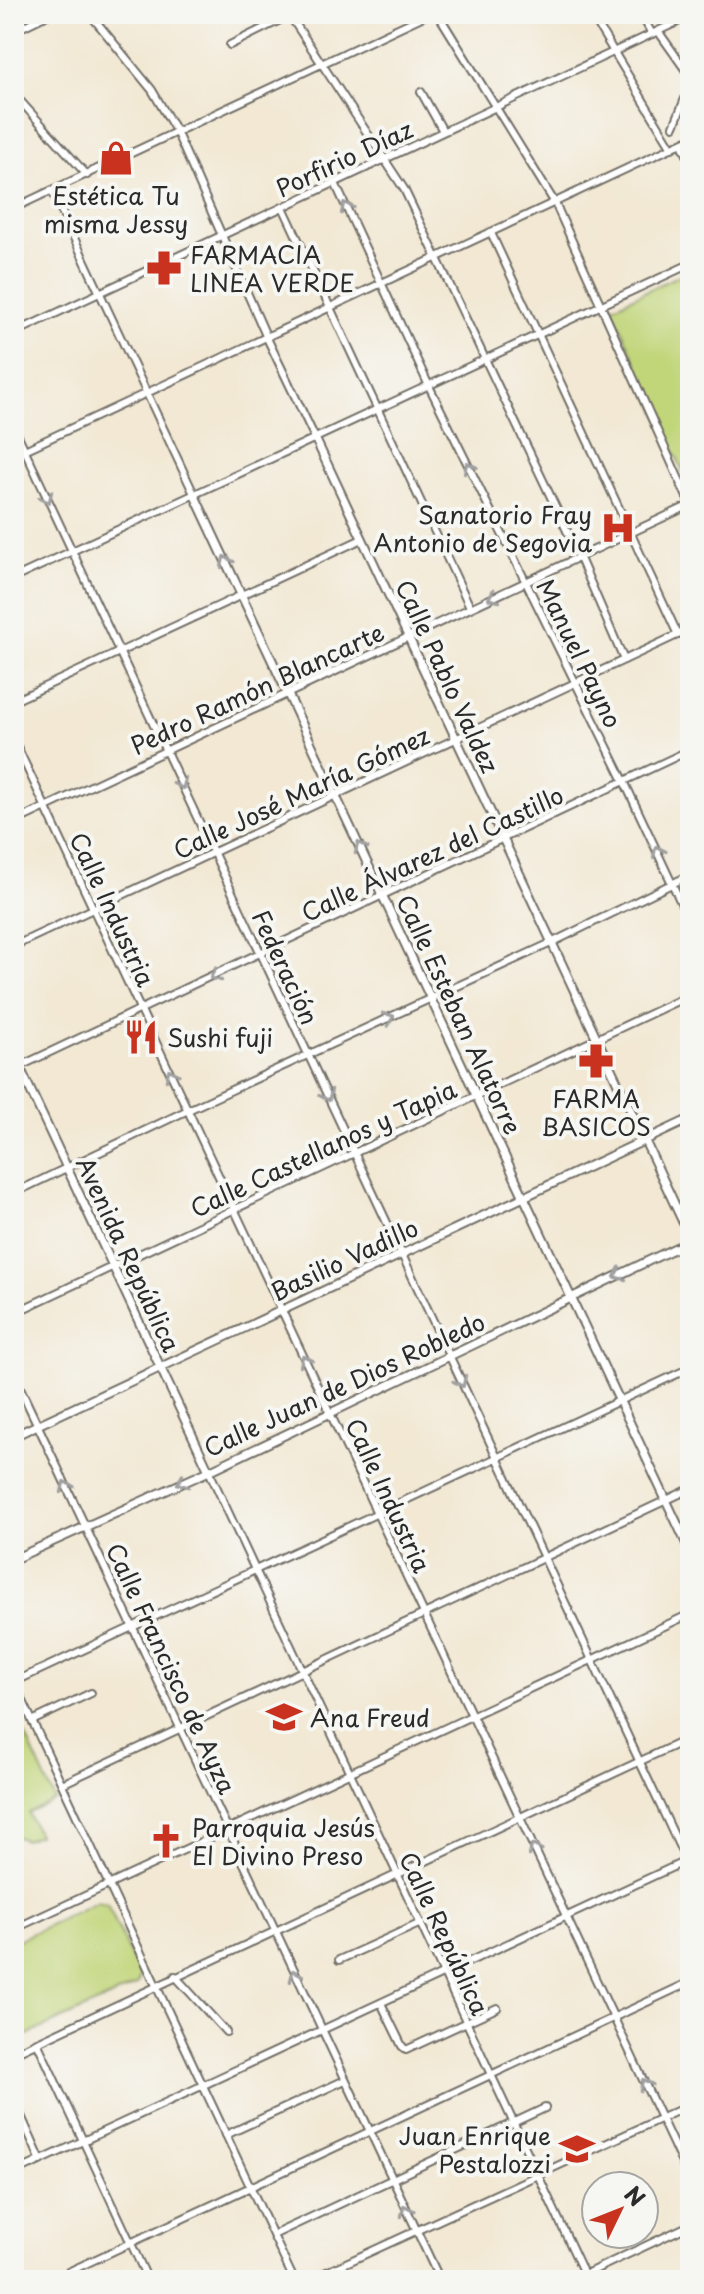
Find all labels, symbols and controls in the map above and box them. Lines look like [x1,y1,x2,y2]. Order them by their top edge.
street label: Porfirio Díaz [269,110,419,206]
shop icon: Estética Tu misma Jessy [97,139,135,177]
place label: Estética Tu misma Jessy [44,177,188,241]
one-way arrow [340,200,356,215]
place label: FARMACIA LINEA VERDE [190,236,355,300]
pharmacy icon: FARMACIA LINEA VERDE [145,249,183,287]
one-way arrow [463,461,479,476]
one-way arrow [37,490,53,504]
place label: Sanatorio Fray Antonio de Segovia [374,496,592,560]
hospital icon: Sanatorio Fray Antonio de Segovia [599,509,637,547]
one-way arrow [220,555,236,569]
street label: Manuel Payno [528,572,632,734]
street label: Calle Pablo Valdez [387,573,509,779]
one-way arrow [486,587,501,603]
street label: Pedro Ramón Blancarte [124,613,390,763]
street label: Calle José María Gómez [167,717,435,867]
one-way arrow [171,776,187,791]
street label: Calle Álvarez del Castillo [295,776,569,930]
street label: Calle Industria [61,826,165,992]
one-way arrow [354,841,370,855]
one-way arrow [652,845,668,860]
street label: Calle Esteban Alatorre [388,888,532,1140]
street label: Federación [244,904,328,1030]
one-way arrow [208,966,223,982]
one-way arrow [381,1011,395,1027]
restaurant icon: Sushi fuji [122,1018,160,1056]
place label: Sushi fuji [167,1019,273,1055]
pharmacy icon: FARMA BASICOS [577,1042,615,1080]
one-way arrow [165,1067,181,1082]
street label: Calle Castellanos y Tapia [184,1070,462,1226]
place label: FARMA BASICOS [541,1080,651,1144]
one-way arrow [317,1087,333,1102]
street label: Avenida República [68,1150,190,1358]
street label: Basilio Vadillo [264,1209,424,1309]
one-way arrow [613,1265,628,1281]
street label: Calle Juan de Dios Robledo [198,1303,490,1465]
one-way arrow [299,1353,315,1368]
one-way arrow [451,1373,467,1388]
street label: Calle Industria [337,1412,441,1578]
one-way arrow [176,1473,191,1489]
one-way arrow [60,1479,76,1494]
street label: Calle Francisco de Ayza [98,1537,246,1799]
school or university icon: Ana Freud [265,1698,303,1736]
place label: Ana Freud [310,1699,430,1735]
place label: Parroquia Jesús El Divino Preso [192,1809,375,1873]
church icon: Parroquia Jesús El Divino Preso [147,1822,185,1860]
one-way arrow [528,1843,544,1857]
street label: Calle República [391,1845,499,2021]
one-way arrow [289,1968,305,1983]
one-way arrow [639,2078,655,2092]
place label: Juan Enrique Pestalozzi [399,2117,551,2181]
school or university icon: Juan Enrique Pestalozzi [558,2130,596,2168]
north arrow [580,2170,660,2250]
text: N [618,2178,654,2213]
one-way arrow [400,2204,416,2218]

